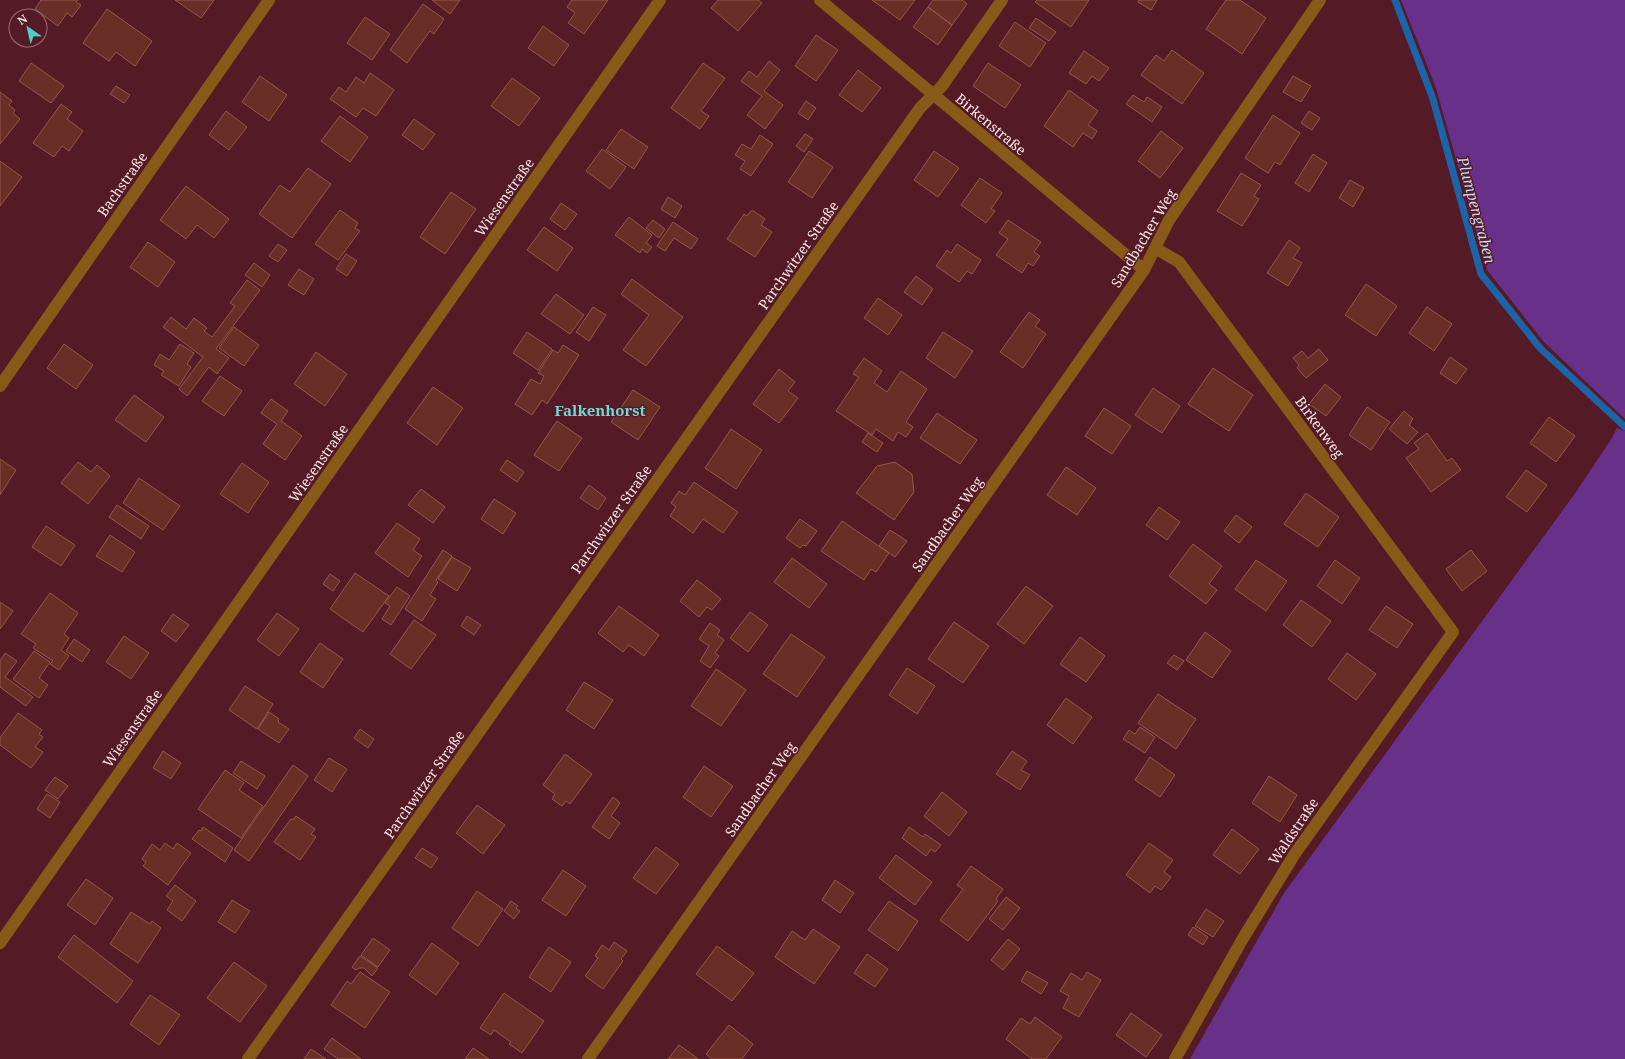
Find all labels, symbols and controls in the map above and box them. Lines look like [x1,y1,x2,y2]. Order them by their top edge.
north arrow [8,8,48,48]
text: N [14,10,30,28]
street label: Birkenstraße [952,89,1030,159]
street label: Bachstraße [93,148,151,220]
water label: Plumpengraben [1453,153,1501,266]
street label: Wiesenstraße [470,154,538,240]
street label: Sandbacher Weg [1106,185,1180,291]
street label: Parchwitzer Straße [753,197,843,313]
street label: Birkenweg [1291,392,1349,462]
district label: Falkenhorst [554,400,646,420]
street label: Wiesenstraße [284,420,352,506]
street label: Parchwitzer Straße [566,461,656,577]
street label: Sandbacher Weg [907,472,987,575]
street label: Wiesenstraße [98,685,166,771]
street label: Parchwitzer Straße [379,726,469,842]
street label: Sandbacher Weg [720,737,800,840]
street label: Waldstraße [1264,794,1322,868]

